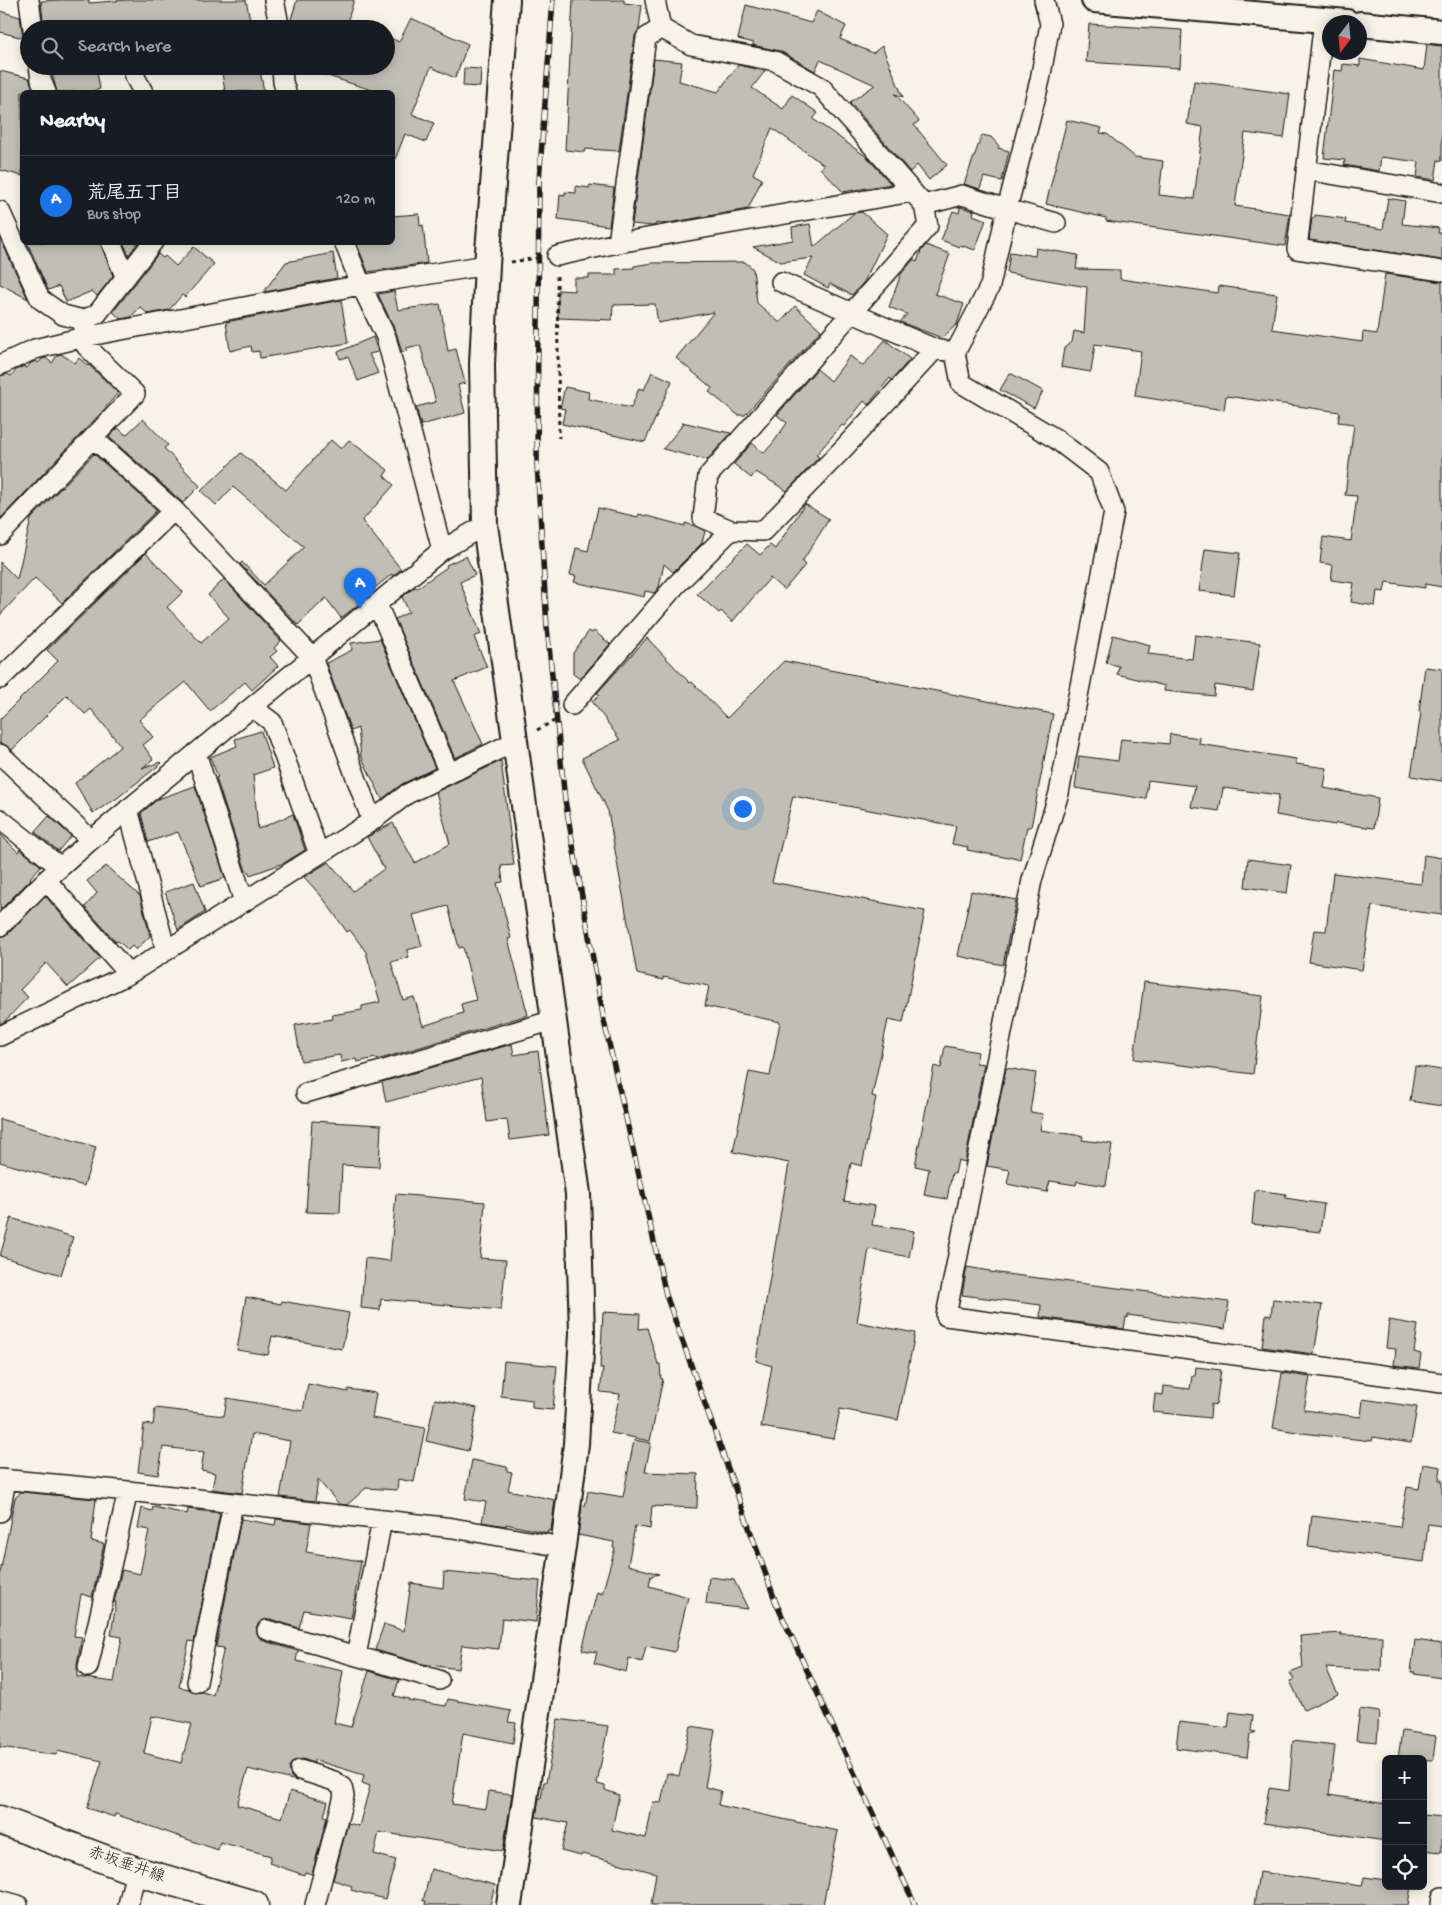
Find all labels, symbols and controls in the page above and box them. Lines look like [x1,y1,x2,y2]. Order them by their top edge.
north arrow [1322,15,1367,60]
search box [20,20,395,75]
icon: search [38,34,66,62]
text: Search here [78,36,172,59]
text: Nearby [40,110,105,135]
text: 荒尾五丁目 [87,183,182,206]
text: A [51,191,61,210]
text: 120 m [336,191,375,210]
text: Bus stop [87,206,141,225]
pin: A [344,568,376,609]
your location [730,796,756,822]
map controls [1382,1755,1427,1890]
button: + [1382,1755,1427,1800]
button: − [1382,1800,1427,1845]
street label: 赤坂垂井線 [85,1842,168,1888]
button: locate [1382,1845,1427,1890]

